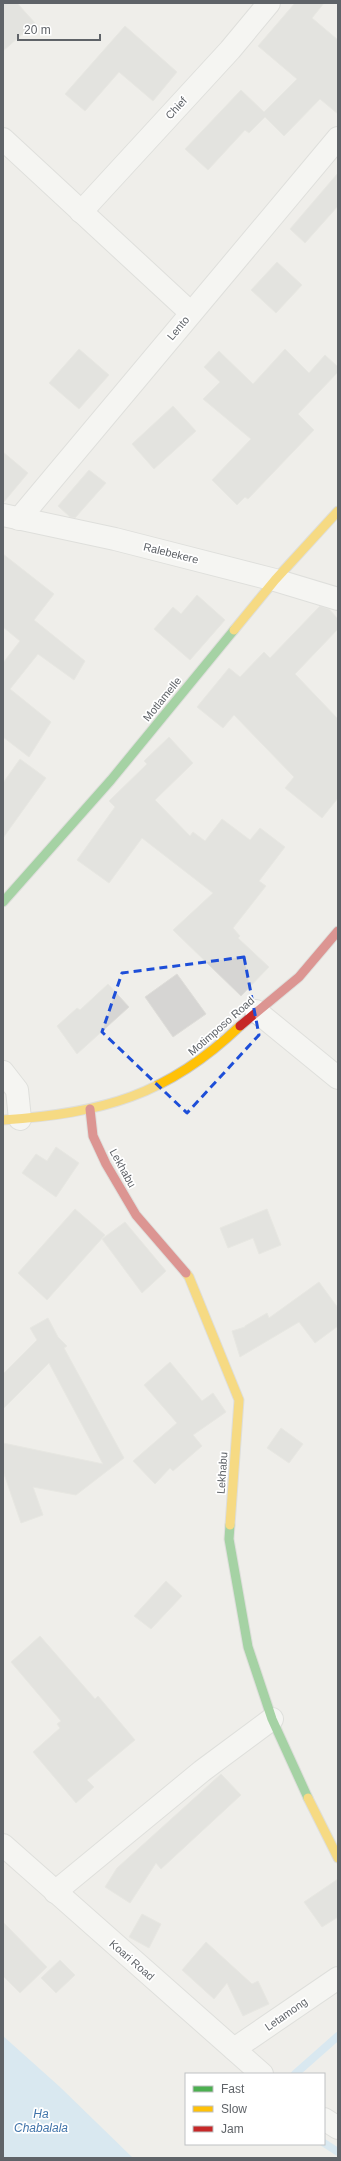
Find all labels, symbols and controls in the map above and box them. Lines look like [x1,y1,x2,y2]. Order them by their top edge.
scale bar [18,16,100,42]
text: 20 m [24,23,51,37]
street label: Chief [163,94,190,121]
street label: Lento [165,314,191,342]
street label: Ralebekere [142,540,200,566]
street label: Motlamelle [141,675,183,723]
street label: Motimposo Road [186,994,256,1058]
street label: Lekhabu [108,1147,138,1189]
street label: Lekhabu [215,1452,229,1494]
street label: Koari Road [107,1937,157,1983]
street label: Letamong [263,1995,309,2033]
legend [185,2073,325,2145]
text: Fast [221,2082,245,2096]
text: Slow [221,2102,247,2116]
water label: Ha Chabalala [14,2107,68,2135]
text: Jam [221,2122,244,2136]

